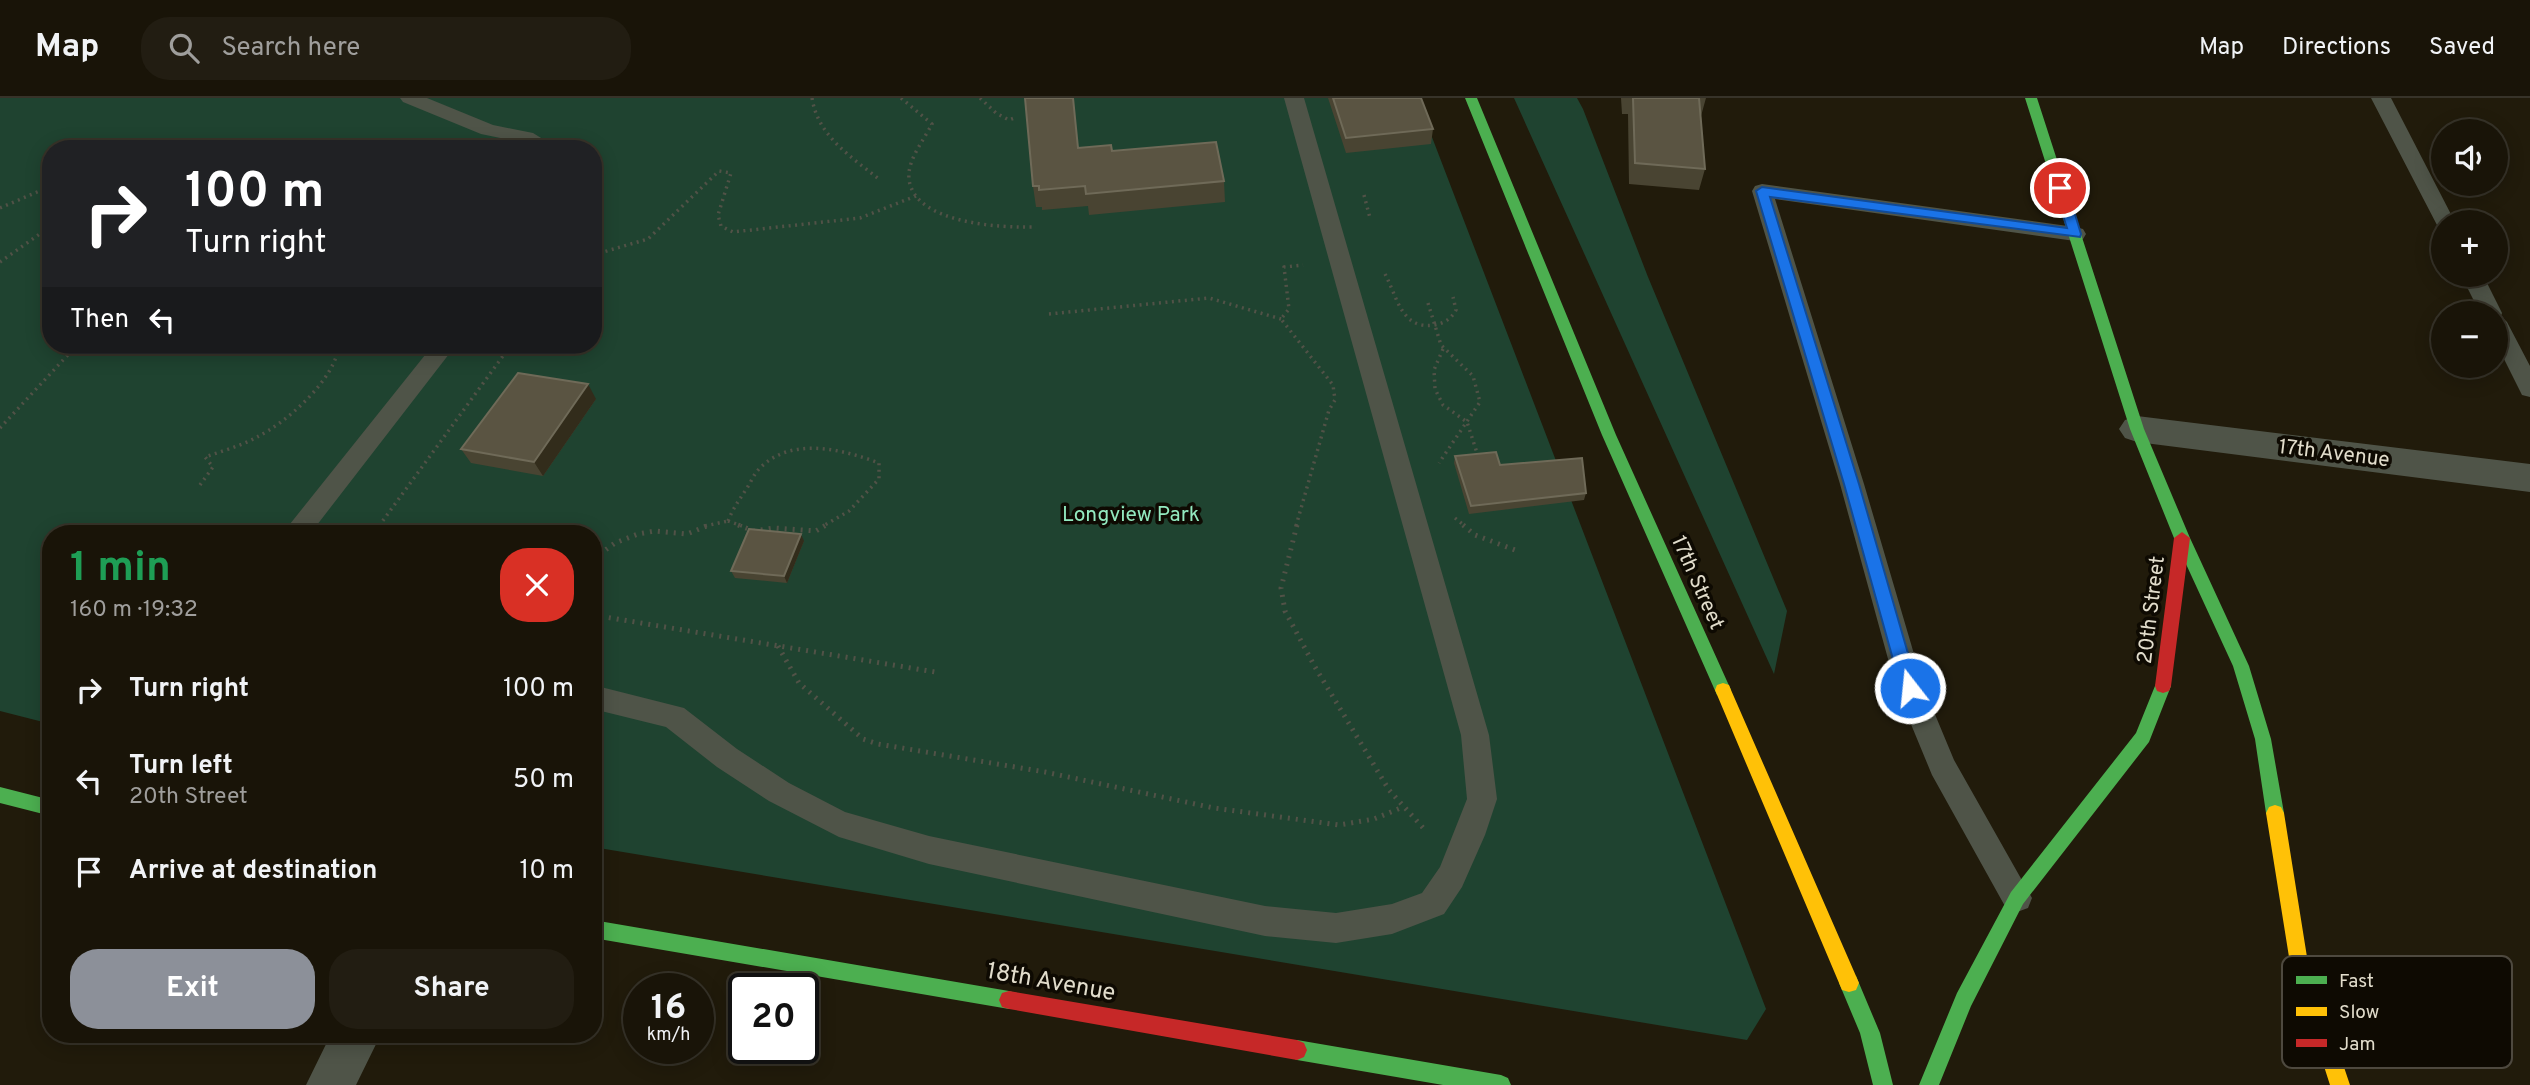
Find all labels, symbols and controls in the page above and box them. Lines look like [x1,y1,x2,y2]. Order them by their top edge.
search box [141,17,631,80]
text: Map [35,27,99,69]
icon: search [165,29,203,67]
text: Search here [221,32,360,65]
text: Map [2199,33,2244,63]
text: Directions [2282,33,2391,63]
text: Saved [2429,33,2495,63]
map controls [2431,119,2508,378]
button: sound [2431,119,2508,196]
pin [2030,158,2090,218]
text: 100 m [185,163,324,225]
icon: right [70,168,161,259]
icon: arrive [2041,169,2079,207]
button: + [2431,210,2508,287]
text: Turn right [185,224,327,264]
icon: left [143,301,181,339]
button: − [2431,301,2508,378]
text: Then [70,304,129,337]
street label: 17th Avenue [2277,434,2391,474]
park label: Longview Park [1062,502,1200,529]
street label: 17th Street [1664,532,1730,634]
text: 1 min [70,543,171,596]
button: close [500,548,574,622]
street label: 20th Street [2132,555,2172,665]
text: 160 m · 19:32 [70,596,198,625]
position arrow [1873,651,1947,725]
icon: right [70,671,108,709]
text: Turn right [129,673,249,706]
text: 100 m [503,673,574,706]
text: Turn left [129,750,233,783]
icon: left [70,762,108,800]
text: 50 m [513,764,574,797]
text: 20th Street [129,783,248,812]
icon: arrive [70,853,108,891]
text: Arrive at destination [129,855,377,888]
text: 10 m [519,855,574,888]
button: Exit [70,949,315,1029]
button: Share [329,949,574,1029]
legend [2282,956,2512,1068]
street label: 18th Avenue [984,957,1118,1009]
text: Fast [2339,970,2374,994]
speed limit sign: 20 [728,973,819,1064]
text: 16 [651,987,686,1031]
text: Slow [2339,1001,2379,1025]
text: km/h [647,1024,690,1047]
text: Jam [2339,1033,2376,1057]

